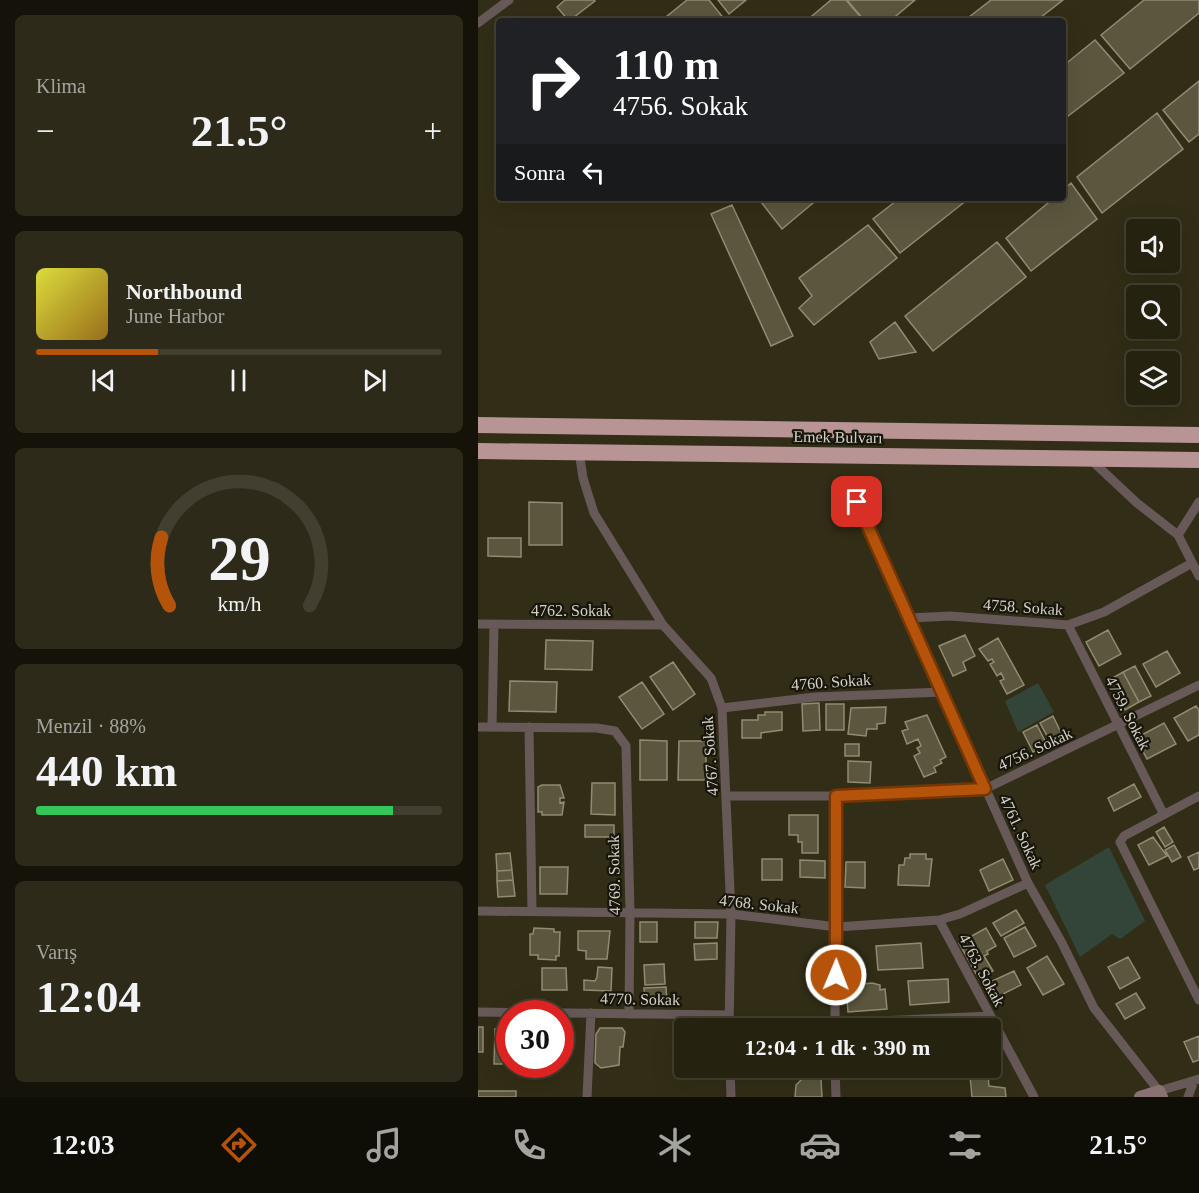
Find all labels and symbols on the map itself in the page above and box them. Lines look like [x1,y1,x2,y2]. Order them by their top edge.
street label: Emek Bulvarı [793,428,883,446]
pin [831,476,882,527]
street label: 4758. Sokak [983,596,1063,618]
street label: 4762. Sokak [531,602,611,619]
street label: 4760. Sokak [791,671,871,693]
street label: 4759. Sokak [1102,674,1154,752]
street label: 4767. Sokak [699,716,721,796]
street label: 4756. Sokak [995,724,1075,774]
street label: 4761. Sokak [996,792,1046,872]
street label: 4769. Sokak [605,835,623,915]
street label: 4768. Sokak [718,891,800,917]
street label: 4763. Sokak [956,931,1008,1009]
position arrow [804,943,868,1007]
street label: 4770. Sokak [600,990,680,1008]
speed limit sign: 30 [496,1000,574,1078]

